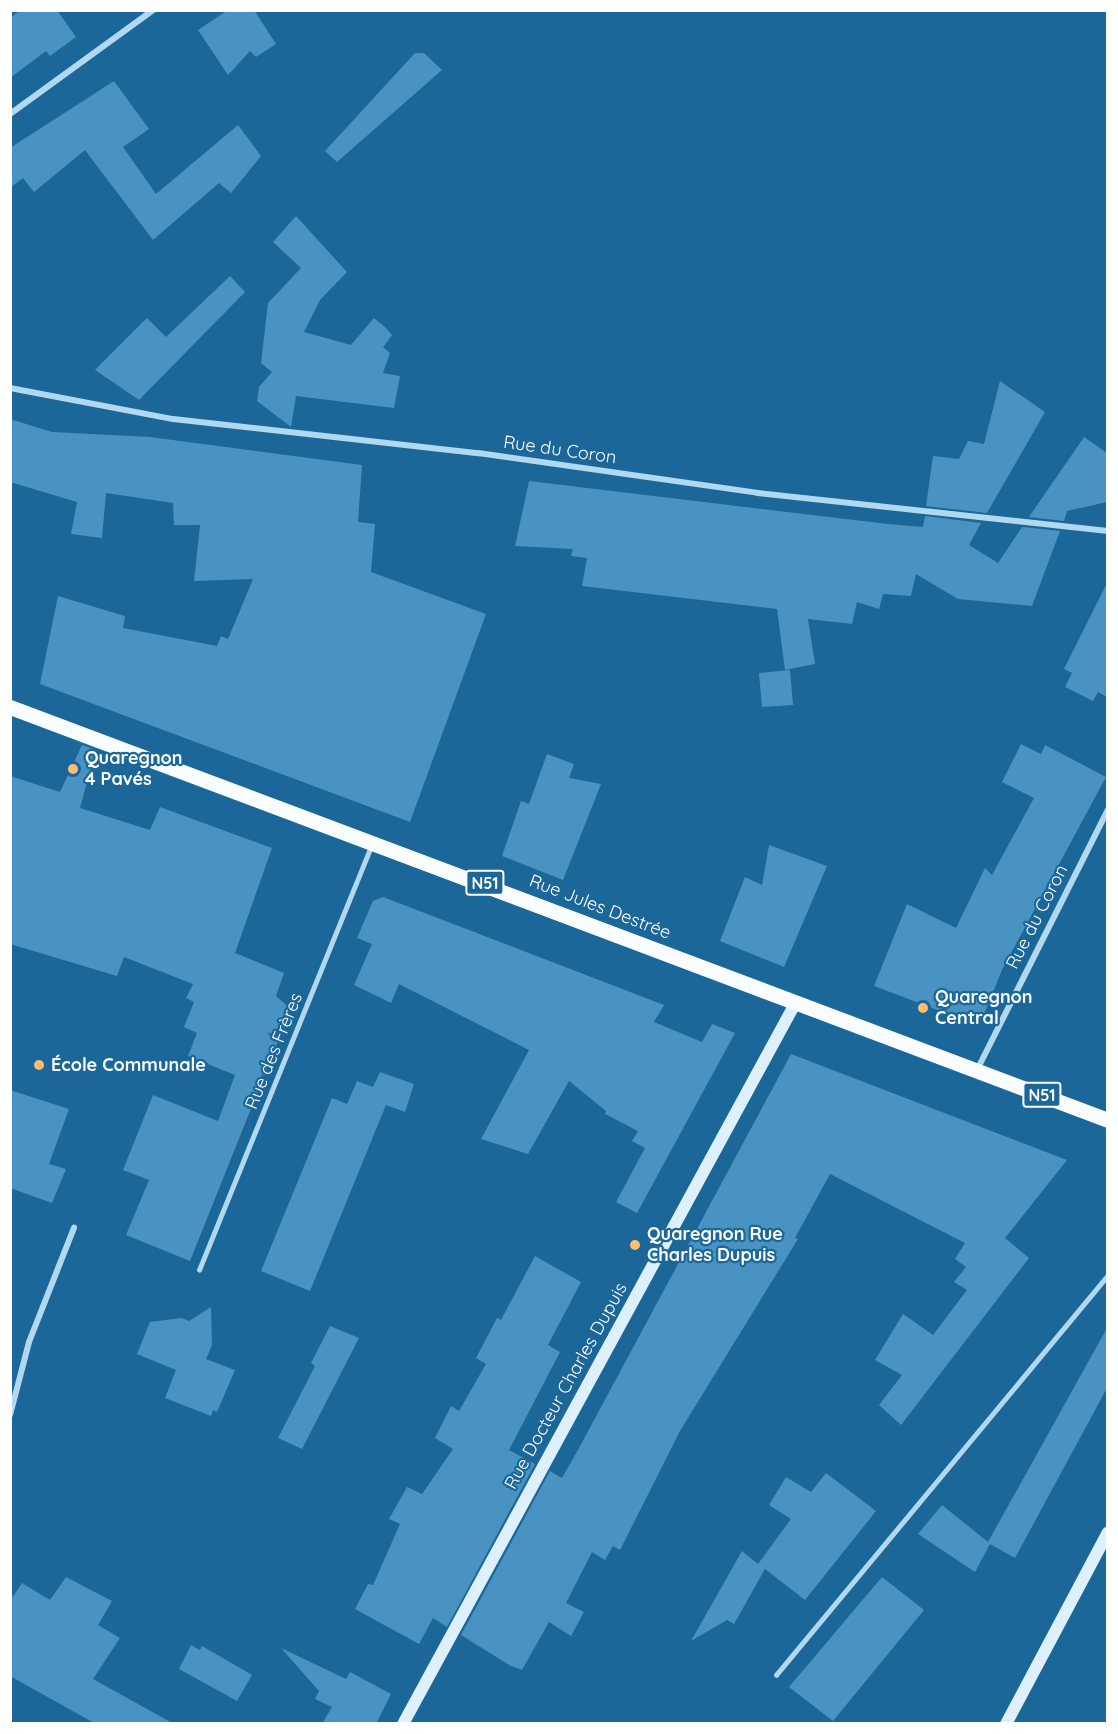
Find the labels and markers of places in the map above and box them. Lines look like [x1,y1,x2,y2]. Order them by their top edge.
place label: Quaregnon 4 Pavés [85,748,183,790]
marker: Quaregnon 4 Pavés [66,762,80,776]
place label: Quaregnon Central [935,987,1033,1030]
marker: Quaregnon Central [916,1001,930,1015]
place label: École Communale [51,1054,206,1076]
marker: École Communale [32,1058,46,1072]
place label: Quaregnon Rue Charles Dupuis [647,1224,783,1266]
marker: Quaregnon Rue Charles Dupuis [628,1238,642,1252]

